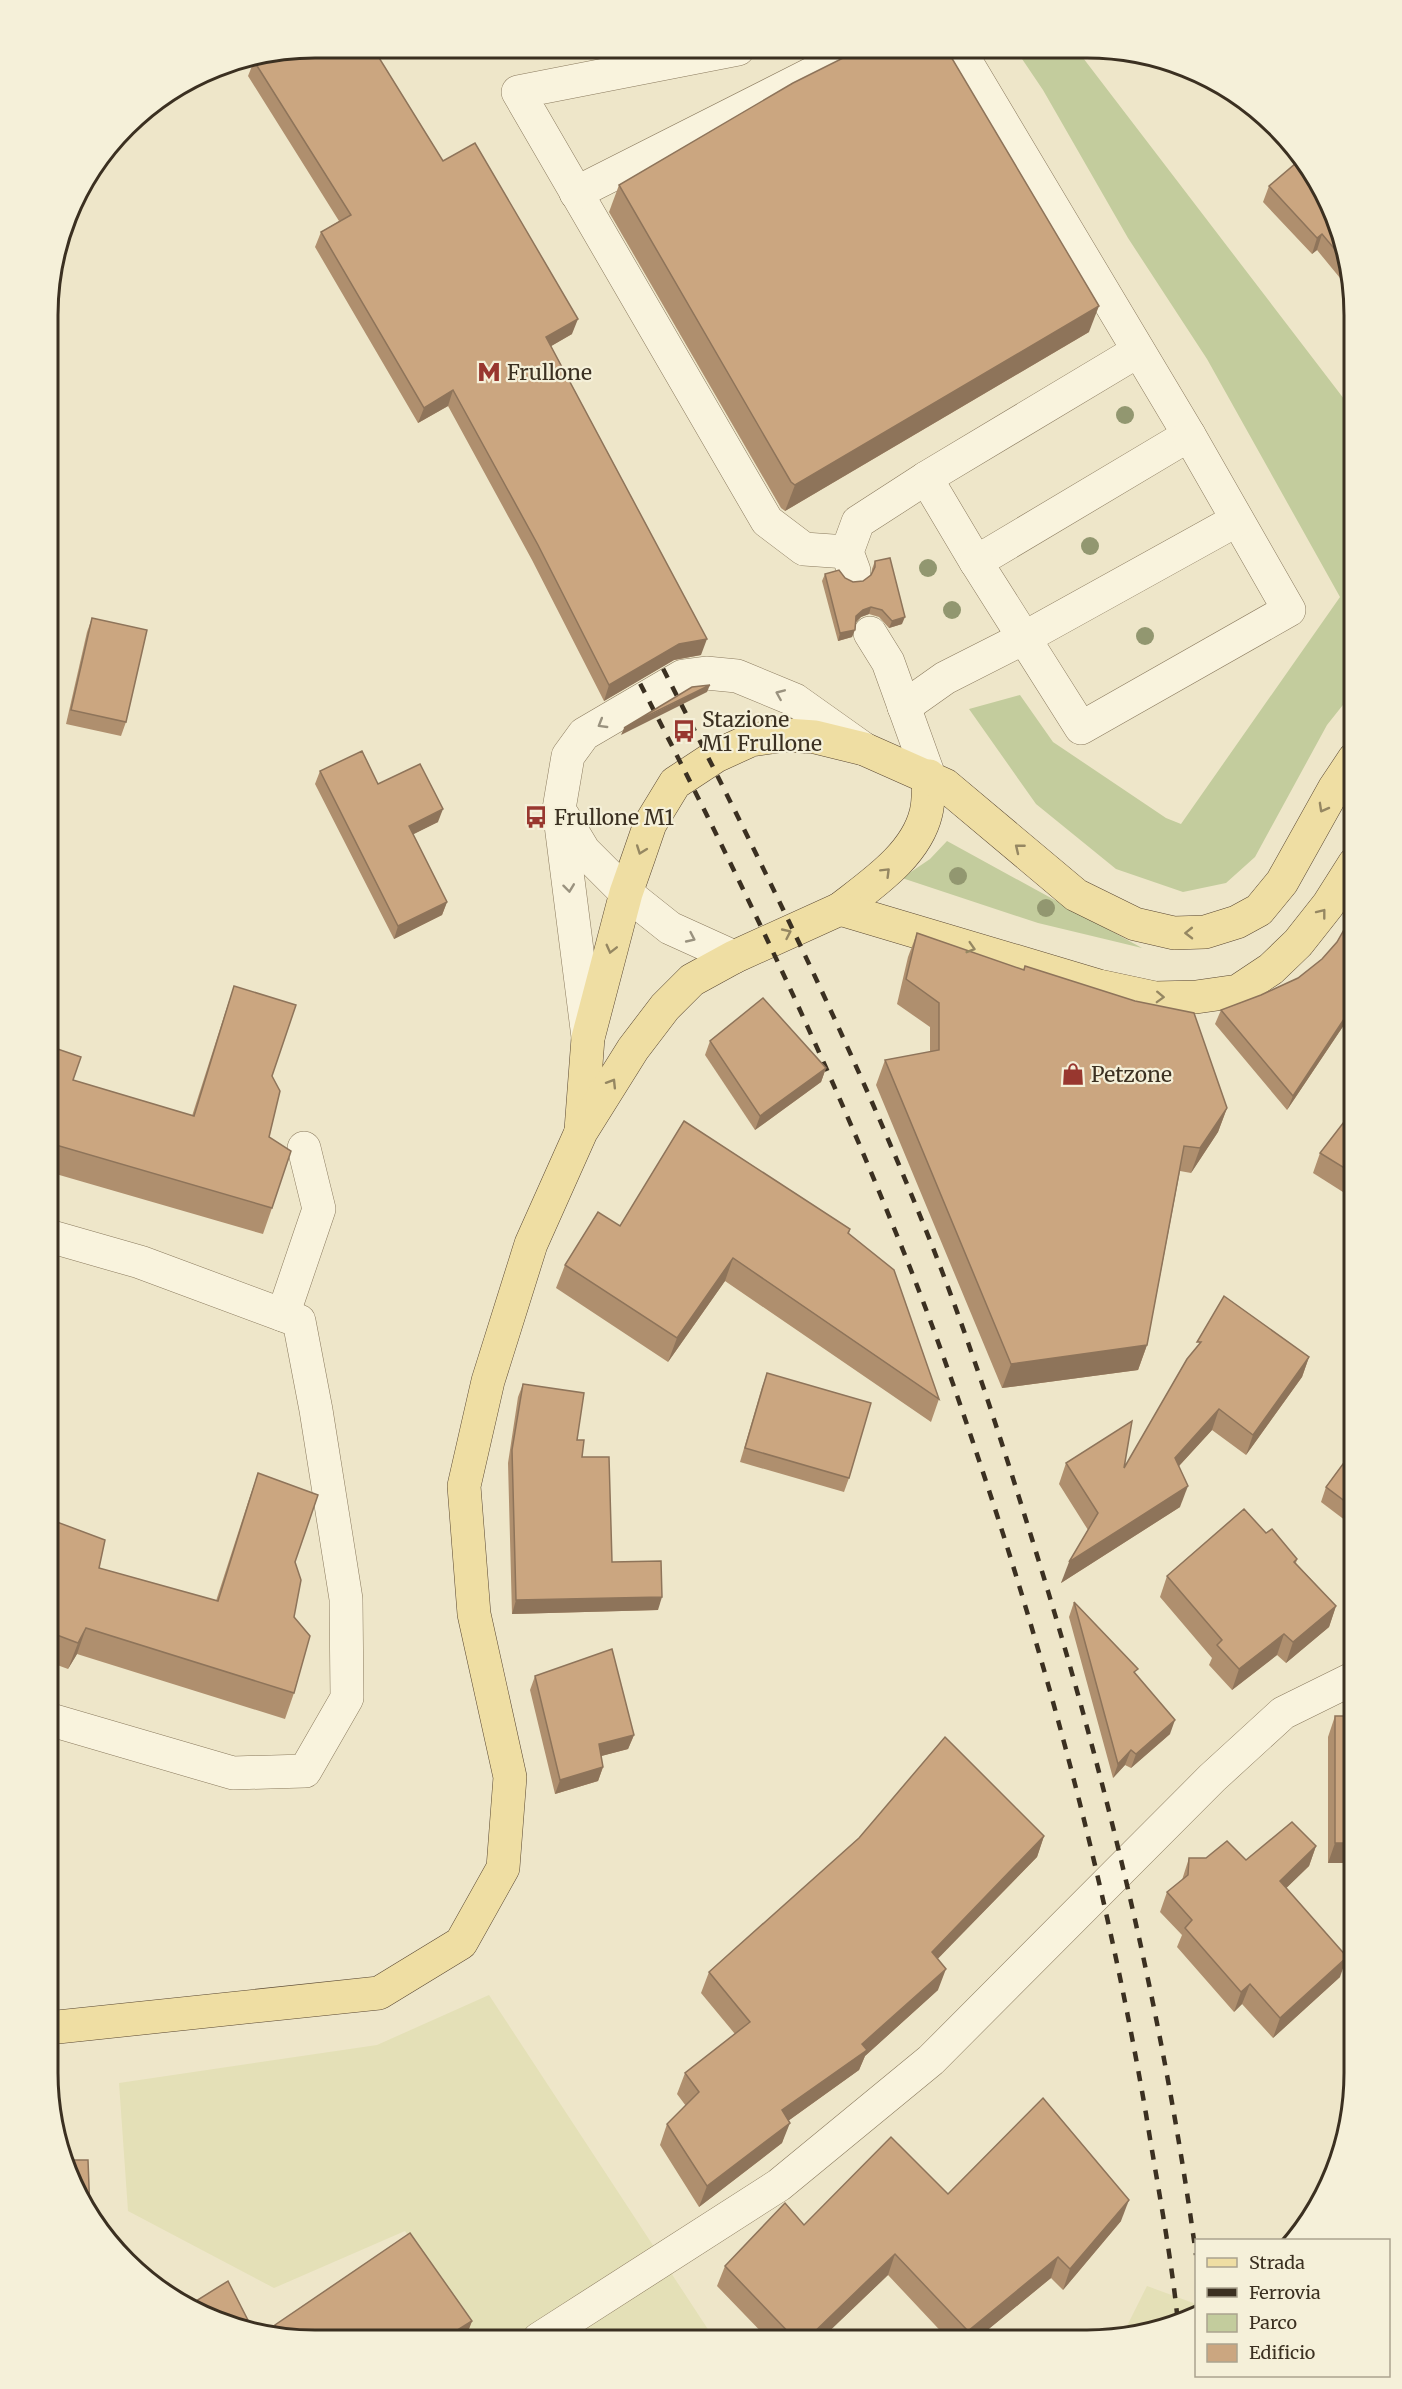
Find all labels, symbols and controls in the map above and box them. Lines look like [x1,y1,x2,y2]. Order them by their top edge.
metro station icon: Frullone [476,359,502,385]
place label: Frullone [507,359,592,386]
one-way arrow [775,689,786,701]
place label: Stazione M1 Frullone [702,706,822,757]
one-way arrow [598,716,608,728]
bus stop icon: Stazione M1 Frullone [671,718,697,744]
one-way arrow [1319,802,1330,812]
bus stop icon: Frullone M1 [523,804,549,830]
place label: Frullone M1 [554,804,674,831]
one-way arrow [635,845,648,855]
one-way arrow [1015,845,1026,856]
one-way arrow [878,868,889,879]
one-way arrow [562,884,575,893]
one-way arrow [1315,908,1326,919]
one-way arrow [1185,927,1194,939]
one-way arrow [781,928,792,940]
one-way arrow [684,930,695,942]
one-way arrow [965,941,976,953]
one-way arrow [606,944,619,954]
one-way arrow [1155,991,1164,1004]
shop icon: Petzone [1060,1061,1086,1087]
place label: Petzone [1091,1061,1172,1088]
one-way arrow [605,1079,617,1089]
legend [1195,2239,1390,2377]
text: Strada [1249,2251,1305,2274]
text: Ferrovia [1249,2281,1321,2304]
text: Parco [1249,2311,1297,2334]
text: Edificio [1249,2341,1315,2364]

